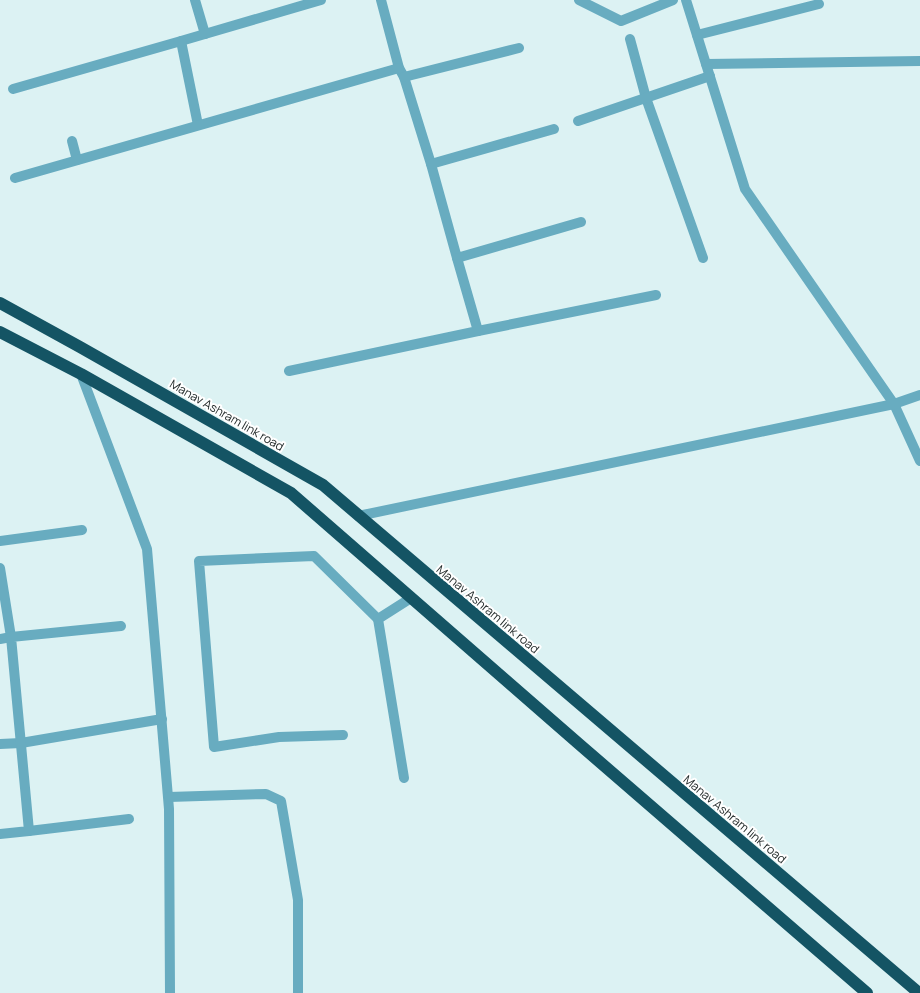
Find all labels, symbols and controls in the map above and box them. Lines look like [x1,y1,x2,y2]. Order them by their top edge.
street label: Manav Ashram link road [167,375,287,455]
street label: Manav Ashram link road [433,561,543,657]
street label: Manav Ashram link road [680,771,790,867]

